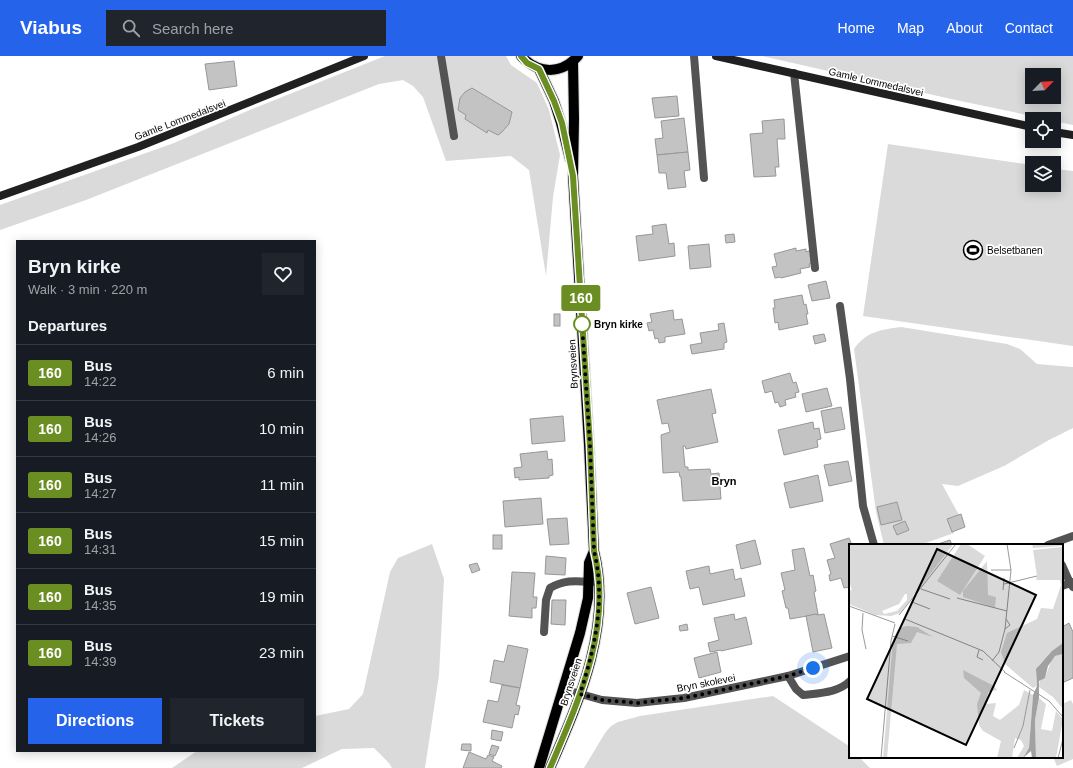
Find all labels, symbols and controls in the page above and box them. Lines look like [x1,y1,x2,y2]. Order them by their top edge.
search box [106,10,386,46]
text: Viabus [20,17,82,38]
icon: search [120,17,142,39]
text: Search here [152,20,234,37]
text: Home [838,20,875,36]
text: Map [897,20,924,36]
text: About [946,20,983,36]
text: Contact [1005,20,1053,36]
street label: Gamle Lommedalsvei [828,66,924,98]
north arrow [1025,68,1061,104]
map controls [1025,68,1061,192]
street label: Gamle Lommedalsvei [133,98,227,142]
button: locate [1025,112,1061,148]
button: layers [1025,156,1061,192]
sports icon: Belsetbanen [962,239,984,261]
place label: Belsetbanen [987,245,1043,256]
button: heart [262,253,304,295]
text: Bryn kirke [28,256,121,277]
text: Walk · 3 min · 220 m [28,282,147,297]
line badge: 160 [558,285,604,311]
text: 160 [569,290,593,306]
marker: Bryn kirke [573,315,591,333]
text: Departures [28,317,107,334]
place label: Bryn kirke [594,319,643,330]
street label: Brynsveien [566,339,580,389]
text: Bus [84,357,112,374]
text: 6 min [267,364,304,381]
text: 160 [38,365,62,381]
text: 14:22 [84,374,117,389]
text: Bus [84,413,112,430]
text: 10 min [259,420,304,437]
text: 160 [38,421,62,437]
text: 14:26 [84,430,117,445]
text: Bus [84,469,112,486]
district label: Bryn [711,475,737,487]
text: 11 min [260,476,304,493]
text: 160 [38,477,62,493]
text: 14:27 [84,486,117,501]
text: Bus [84,525,112,542]
text: 15 min [259,532,304,549]
text: 160 [38,533,62,549]
text: 14:31 [84,542,117,557]
inset map [849,544,1063,758]
text: Bus [84,581,112,598]
text: 19 min [259,588,304,605]
text: 160 [38,589,62,605]
text: 14:35 [84,598,117,613]
text: Bus [84,637,112,654]
text: 23 min [259,644,304,661]
text: 160 [38,645,62,661]
text: 14:39 [84,654,117,669]
street label: Brynsveien [558,657,584,707]
your location [803,658,823,678]
street label: Bryn skolevei [676,672,736,694]
button: Directions [28,698,162,744]
button: Tickets [170,698,304,744]

